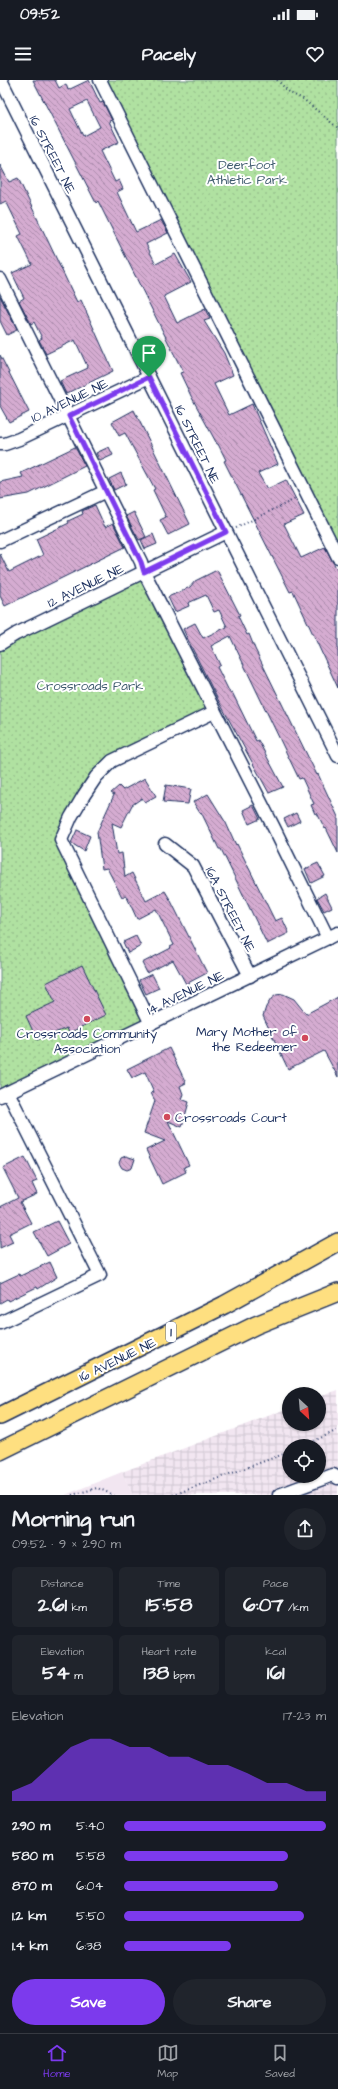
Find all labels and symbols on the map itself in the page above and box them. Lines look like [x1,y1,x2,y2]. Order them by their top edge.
street label: 16 STREET NE [25,112,80,197]
park label: Deerfoot Athletic Park [207,156,287,189]
pin [132,336,166,377]
street label: 10 AVENUE NE [28,374,111,427]
street label: 16 STREET NE [170,402,224,487]
street label: 12 AVENUE NE [44,560,127,612]
park label: Crossroads Park [37,677,143,695]
street label: 16A STREET NE [201,864,260,956]
street label: 14 AVENUE NE [144,966,227,1019]
marker: Crossroads Community Association [82,1014,92,1024]
place label: Mary Mother of the Redeemer [196,1023,297,1056]
place label: Crossroads Community Association [17,1025,157,1058]
marker: Mary Mother of the Redeemer [300,1033,310,1043]
place label: Crossroads Court [175,1109,288,1127]
marker: Crossroads Court [162,1112,172,1122]
road number: 1 [166,1322,176,1342]
street label: 16 AVENUE NE [76,1333,159,1386]
north arrow [282,1387,326,1431]

